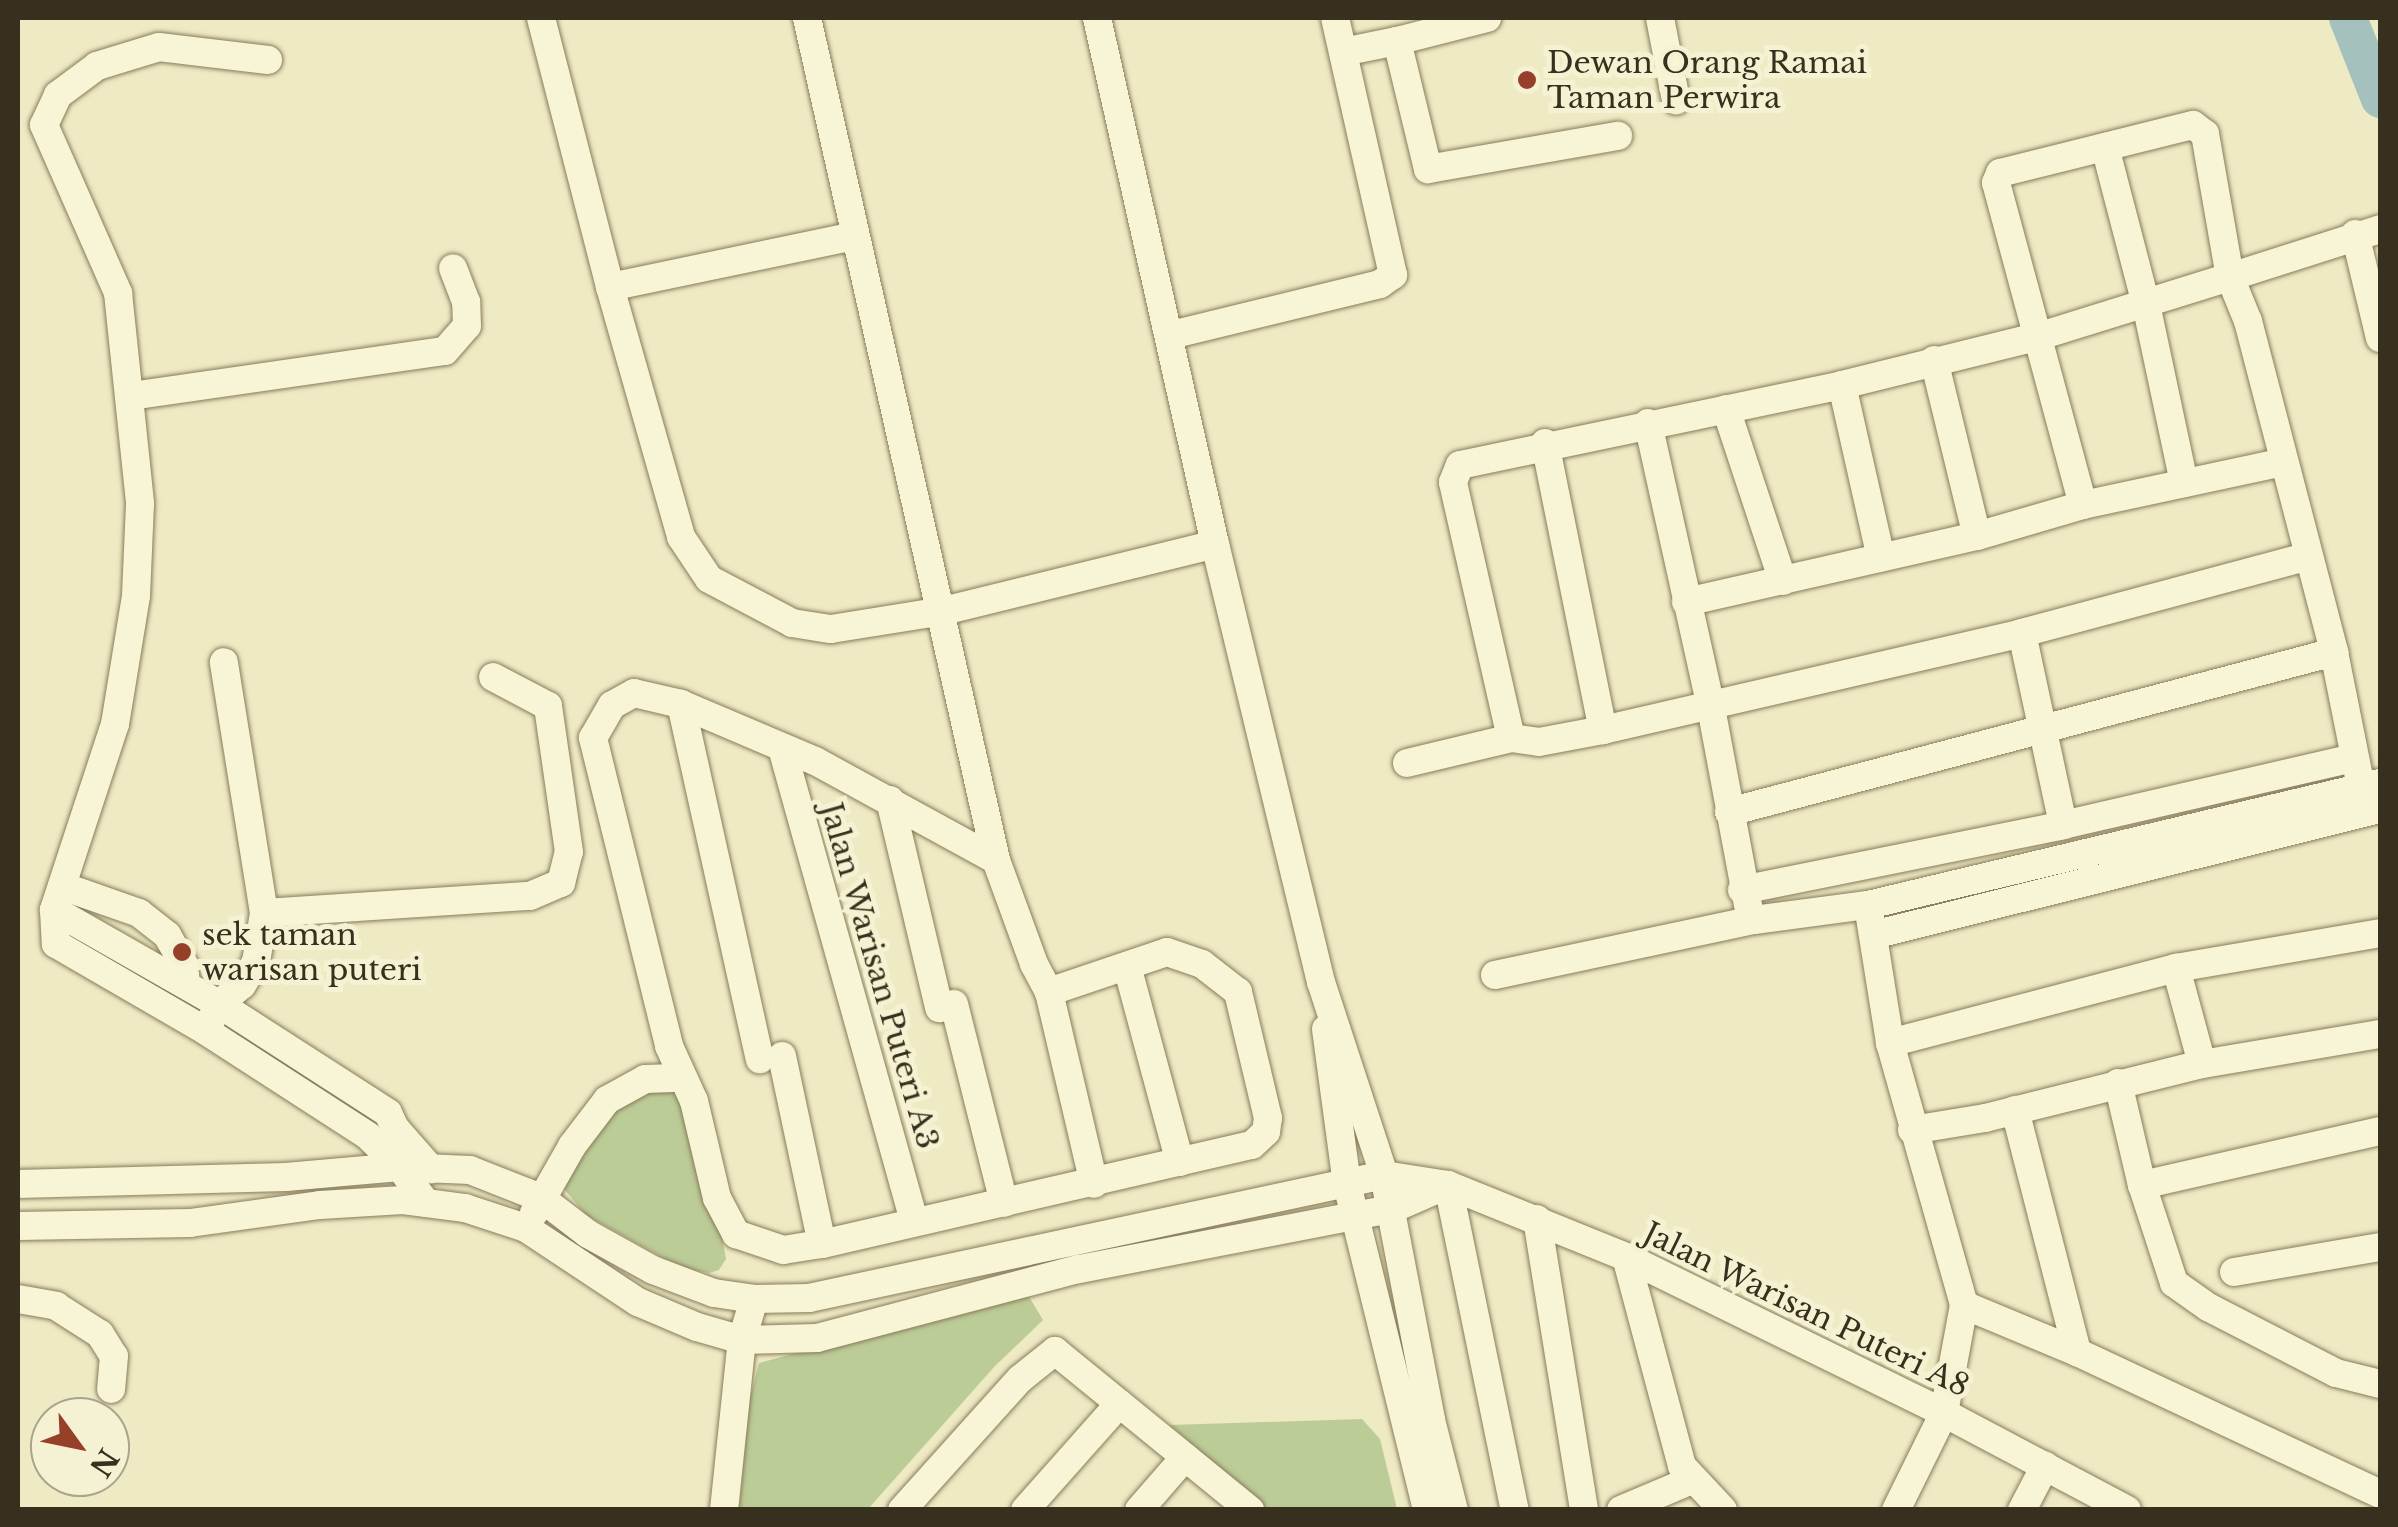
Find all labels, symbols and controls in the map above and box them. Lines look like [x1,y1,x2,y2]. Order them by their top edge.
place label: Dewan Orang Ramai Taman Perwira [1547,45,1867,116]
marker: Dewan Orang Ramai Taman Perwira [1516,69,1538,91]
street label: Jalan Warisan Puteri A3 [812,798,946,1154]
place label: sek taman warisan puteri [202,917,421,988]
marker: sek taman warisan puteri [171,941,193,963]
street label: Jalan Warisan Puteri A8 [1636,1215,1976,1405]
north arrow [30,1397,130,1497]
text: N [82,1442,126,1483]

